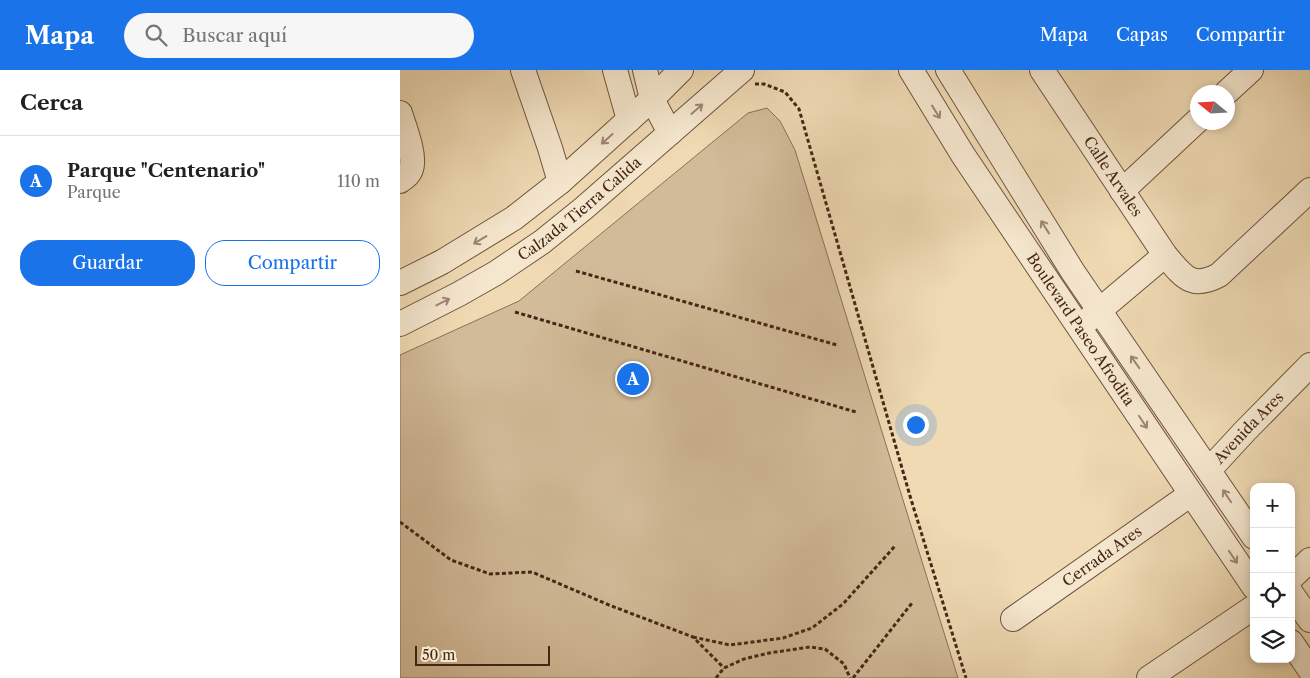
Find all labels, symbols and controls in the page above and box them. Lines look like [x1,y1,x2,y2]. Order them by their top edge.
search box [124,13,474,58]
text: Mapa [25,21,94,50]
icon: search [142,21,170,49]
text: Buscar aquí [182,24,287,47]
text: Mapa [1040,24,1088,46]
text: Capas [1116,24,1168,46]
text: Compartir [1196,24,1285,46]
north arrow [1190,85,1235,130]
text: Cerca [20,90,83,115]
one-way arrow [691,103,704,115]
one-way arrow [932,104,942,118]
street label: Calle Arvales [1080,132,1147,220]
one-way arrow [601,133,614,145]
street label: Calzada Tierra Calida [514,153,645,265]
text: Parque "Centenario" [67,159,265,182]
text: A [30,171,42,191]
text: 110 m [337,171,380,191]
text: Parque [67,182,121,202]
one-way arrow [1040,220,1050,234]
one-way arrow [474,235,488,245]
button: Guardar [20,240,195,286]
button: Compartir [205,240,380,286]
street label: Boulevard Paseo Afrodita [1023,249,1139,409]
one-way arrow [436,297,451,307]
one-way arrow [1130,355,1140,369]
pin: A [617,360,649,398]
street label: Avenida Ares [1209,387,1287,468]
your location [903,412,929,438]
one-way arrow [1137,415,1148,429]
map controls [1250,483,1295,663]
button: + [1250,483,1295,528]
one-way arrow [1222,489,1232,503]
street label: Cerrada Ares [1058,521,1145,590]
button: − [1250,528,1295,573]
one-way arrow [1229,549,1239,563]
button: locate [1250,573,1295,618]
button: layers [1250,618,1295,663]
scale bar [415,643,550,666]
text: 50 m [422,646,455,664]

